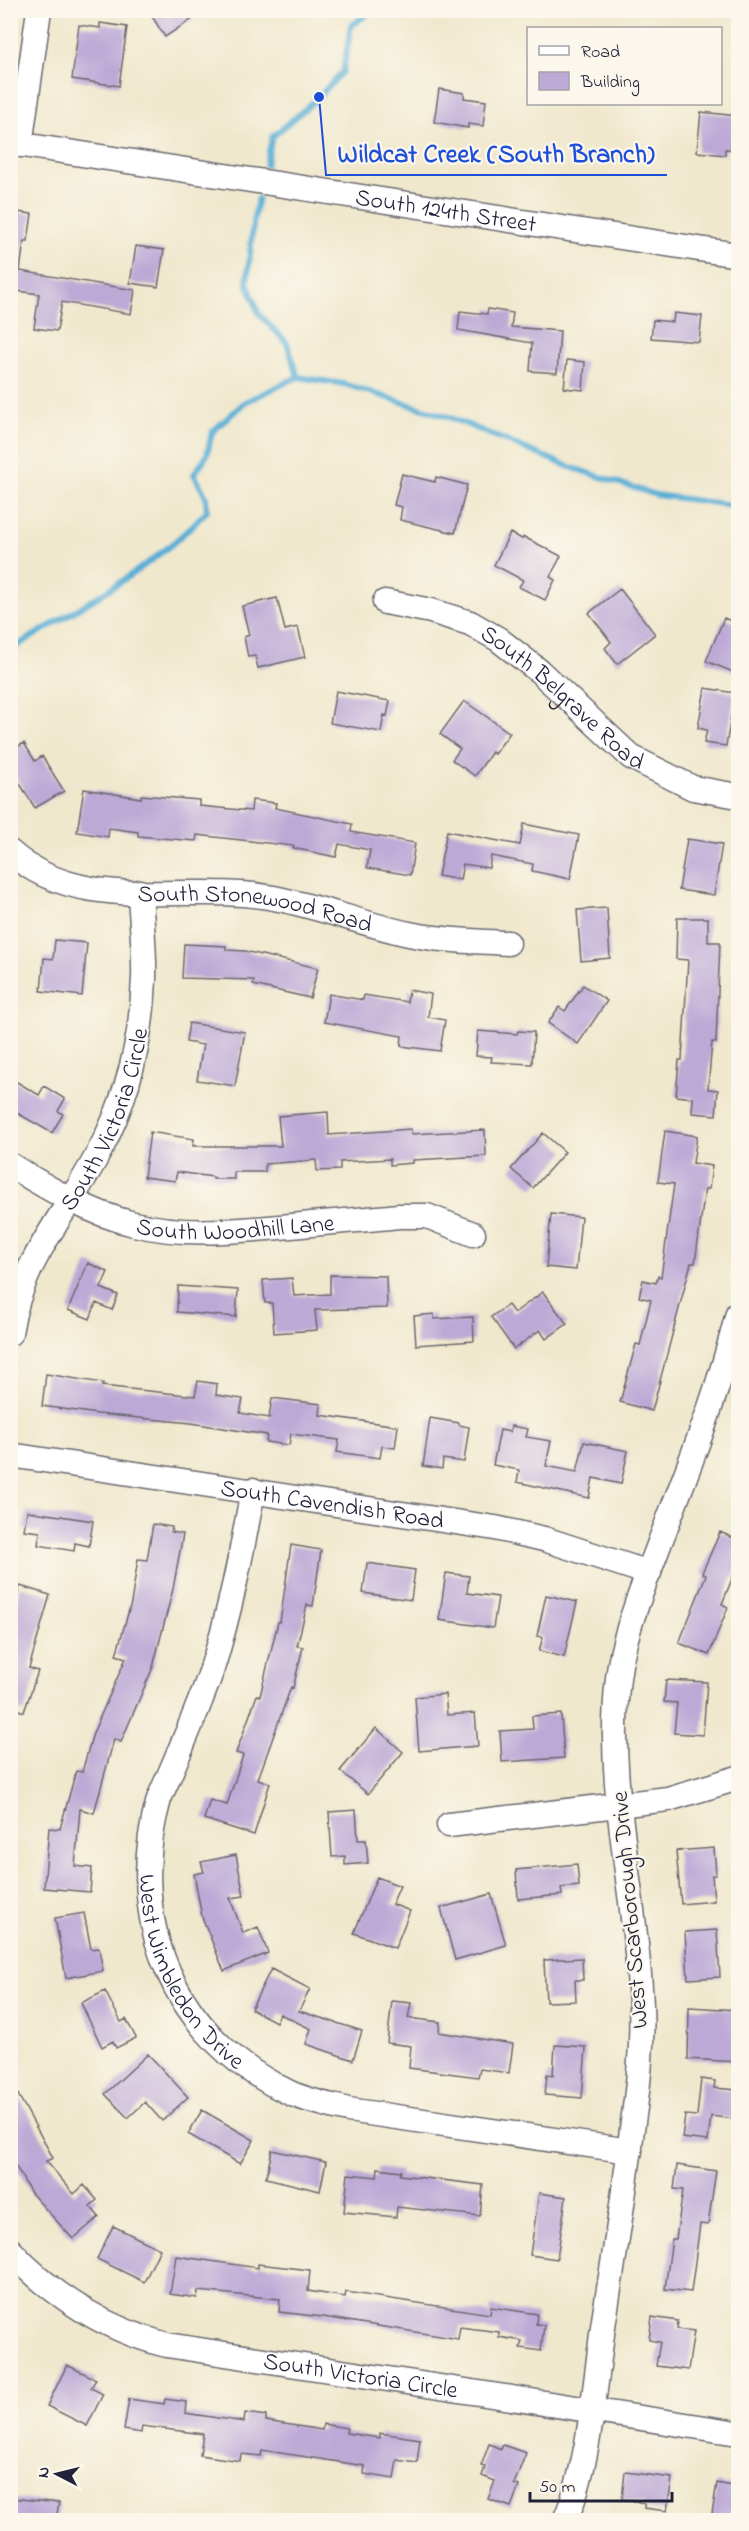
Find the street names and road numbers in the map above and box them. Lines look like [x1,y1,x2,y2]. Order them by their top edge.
street label: South 124th Street [353,181,538,244]
street label: South Belgrave Road [473,618,650,781]
street label: South Stonewood Road [137,878,376,944]
street label: South Victoria Circle [53,1025,159,1219]
street label: South Woodhill Lane [133,1207,336,1252]
street label: South Cavendish Road [218,1472,447,1540]
street label: West Scarborough Drive [604,1789,659,2030]
street label: West Wimbledon Drive [128,1874,251,2080]
street label: South Victoria Circle [261,2345,460,2410]

